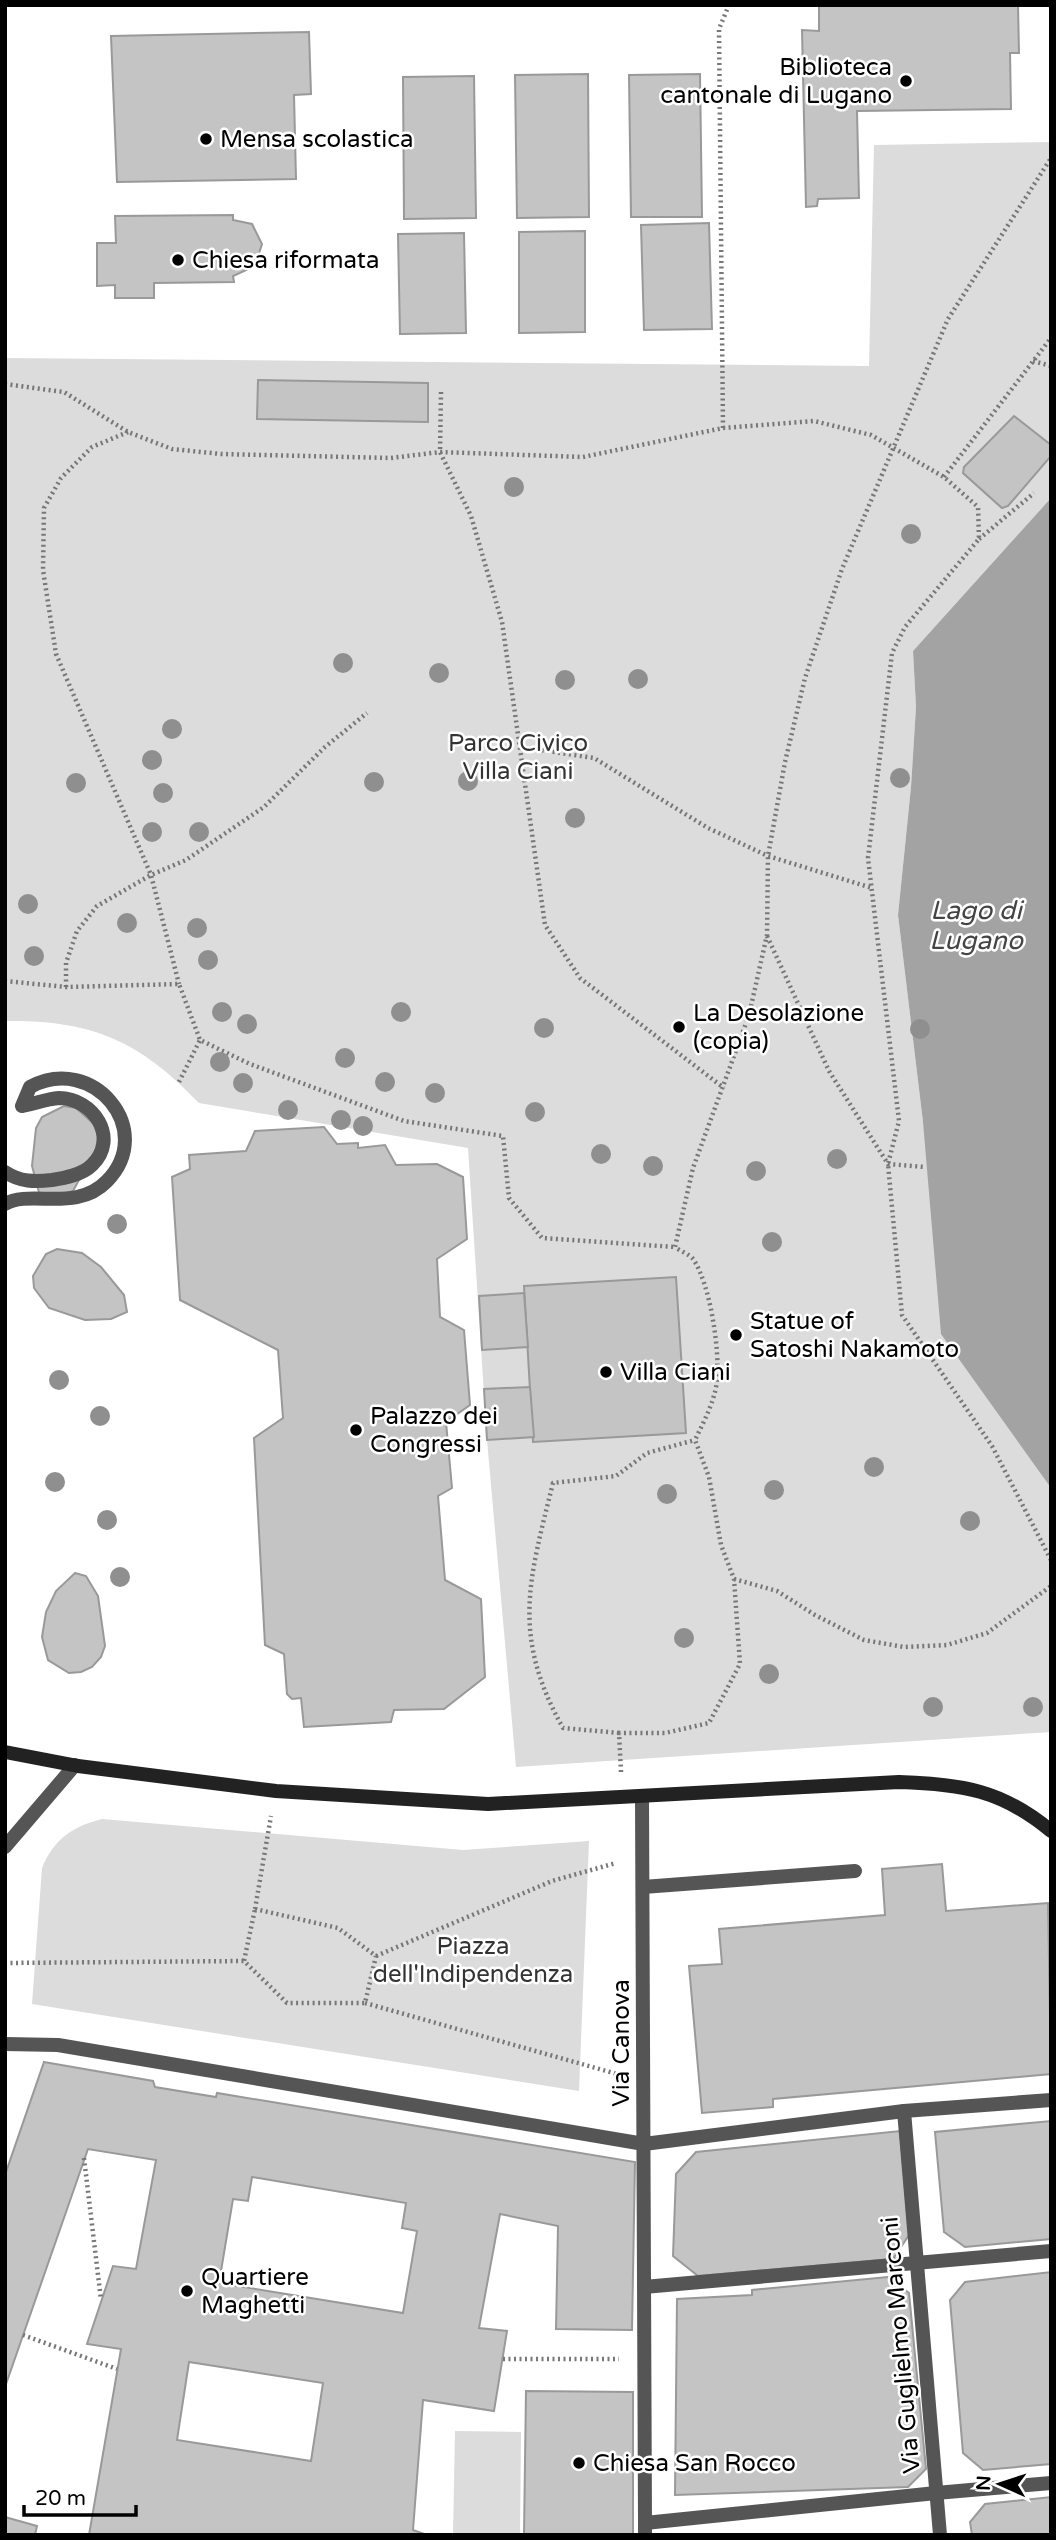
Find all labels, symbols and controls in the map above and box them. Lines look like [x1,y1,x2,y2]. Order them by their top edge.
place label: Biblioteca cantonale di Lugano [660,53,892,110]
marker: Biblioteca cantonale di Lugano [898,73,914,89]
place label: Mensa scolastica [220,125,413,154]
marker: Mensa scolastica [198,131,214,147]
place label: Chiesa riformata [192,246,379,275]
marker: Chiesa riformata [170,252,186,268]
park label: Parco Civico Villa Ciani [448,729,588,786]
water label: Lago di Lugano [929,895,1025,956]
place label: La Desolazione (copia) [693,999,864,1056]
marker: La Desolazione (copia) [671,1019,687,1035]
place label: Statue of Satoshi Nakamoto [750,1307,959,1364]
marker: Statue of Satoshi Nakamoto [728,1327,744,1343]
place label: Villa Ciani [620,1358,731,1387]
marker: Villa Ciani [598,1364,614,1380]
place label: Palazzo dei Congressi [370,1402,498,1459]
marker: Palazzo dei Congressi [348,1422,364,1438]
park label: Piazza dell'Indipendenza [373,1932,573,1989]
street label: Via Canova [607,1979,636,2107]
street label: Via Guglielmo Marconi [875,2215,927,2475]
place label: Quartiere Maghetti [201,2263,309,2320]
marker: Quartiere Maghetti [179,2283,195,2299]
place label: Chiesa San Rocco [593,2449,796,2478]
north arrow [965,2449,1035,2519]
marker: Chiesa San Rocco [571,2455,587,2471]
scale bar [24,2474,136,2518]
text: N [973,2475,995,2491]
text: 20 m [35,2486,86,2511]

